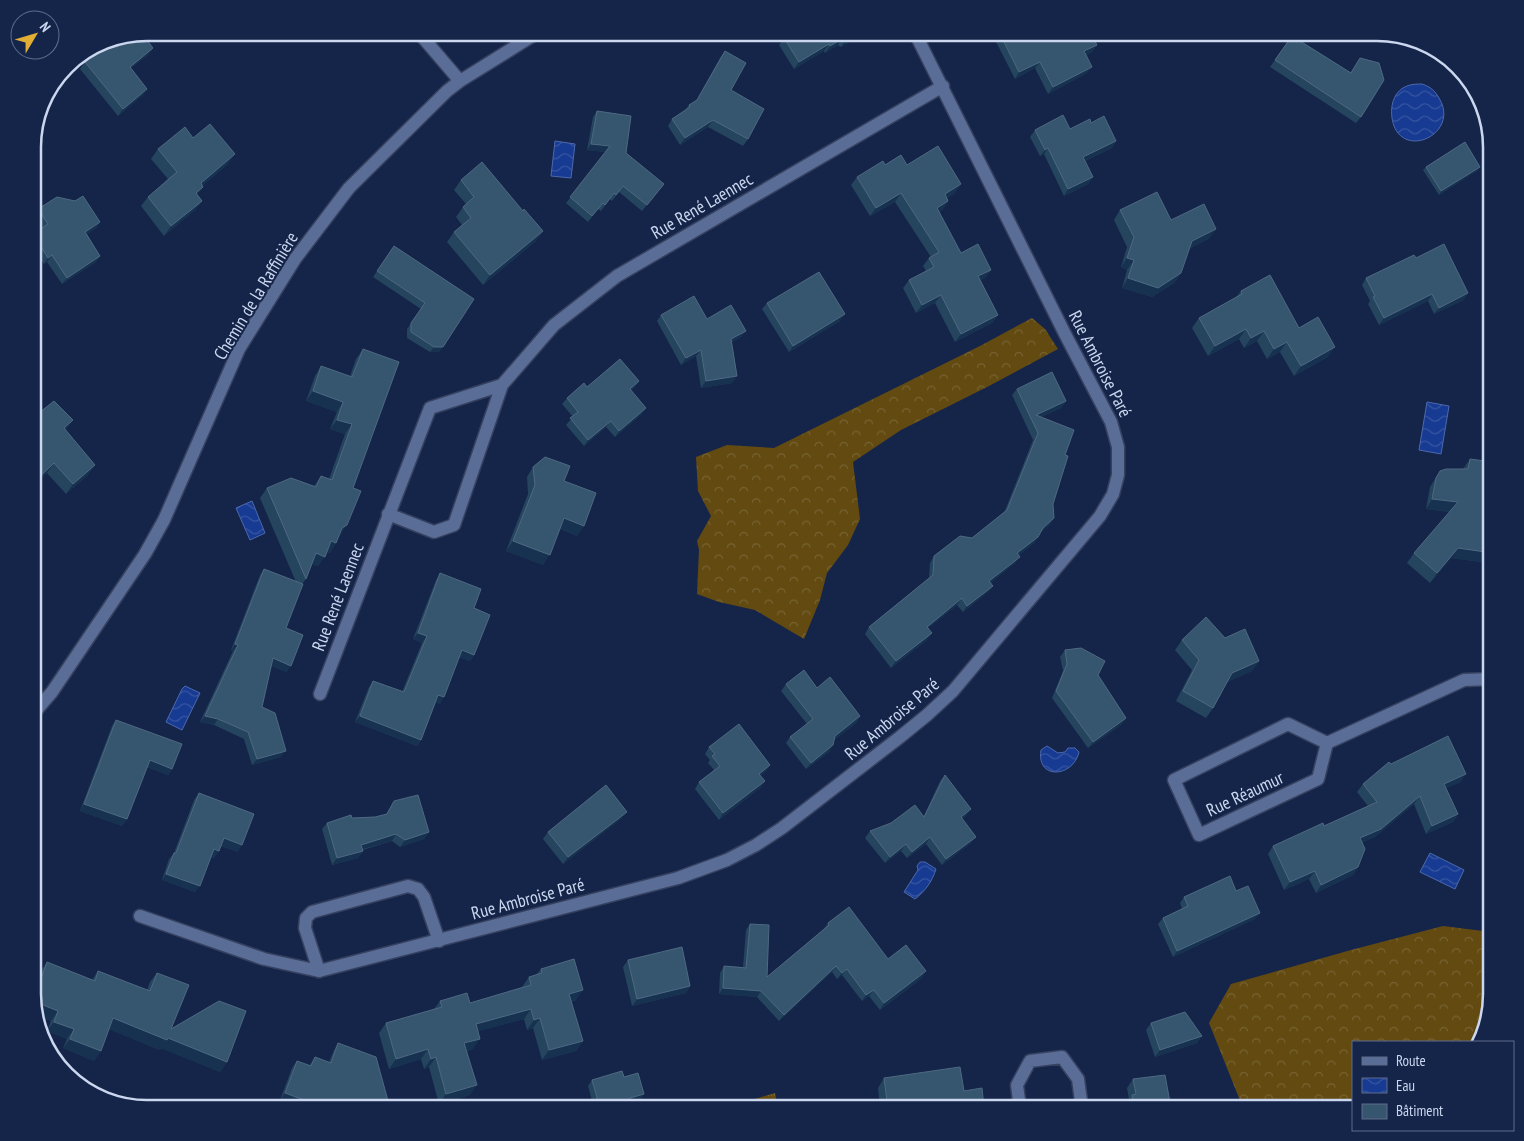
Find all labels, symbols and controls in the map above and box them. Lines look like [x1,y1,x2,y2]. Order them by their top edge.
north arrow [10,10,60,60]
text: N [36,18,55,36]
street label: Rue René Laennec [647,167,757,244]
street label: Chemin de la Raffinière [208,228,303,364]
street label: Rue Ambroise Paré [1064,307,1137,421]
street label: Rue René Laennec [306,539,369,654]
street label: Rue Ambroise Paré [840,672,944,765]
street label: Rue Réaumur [1203,766,1287,821]
street label: Rue Ambroise Paré [469,872,587,925]
legend [1352,1041,1514,1131]
text: Route [1396,1051,1426,1070]
text: Eau [1396,1076,1415,1095]
text: Bâtiment [1396,1101,1443,1120]

